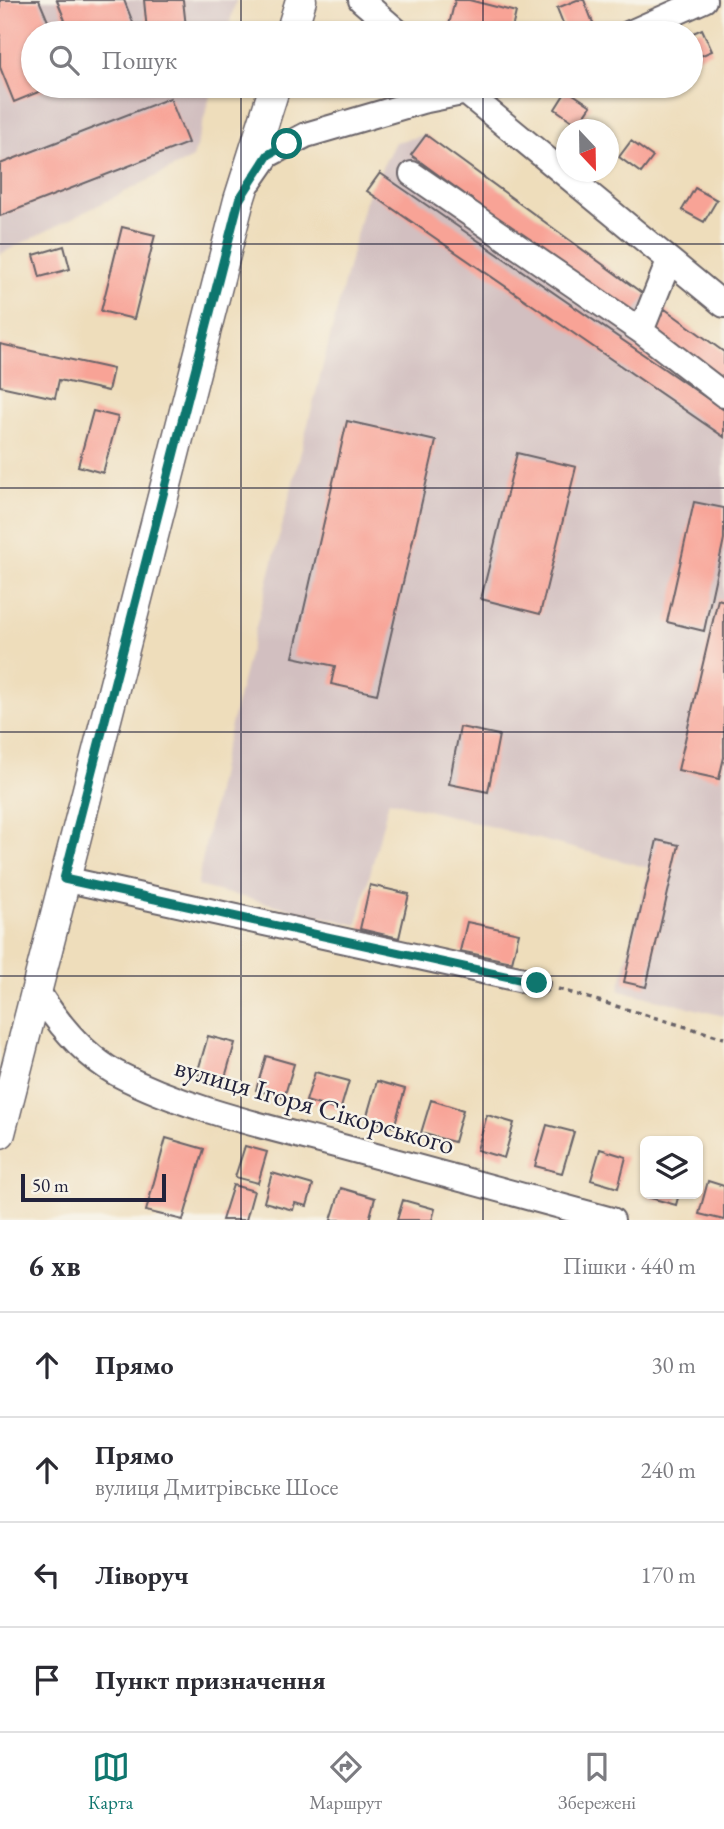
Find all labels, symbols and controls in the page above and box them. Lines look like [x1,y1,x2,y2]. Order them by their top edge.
search box [21,21,703,98]
icon: search [45,41,83,79]
text: Пошук [101,43,177,77]
north arrow [556,119,619,182]
route start [271,128,302,159]
route end [521,967,552,998]
street label: вулиця Ігоря Сікорського [171,1048,459,1162]
map controls [640,1136,703,1199]
button: layers [640,1136,703,1199]
scale bar [21,1171,166,1203]
text: 50 m [32,1173,69,1198]
text: 6 хв [28,1246,81,1285]
text: Пішки · 440 m [563,1251,696,1281]
icon: ahead [28,1346,66,1384]
text: Прямо [95,1348,174,1382]
text: 30 m [651,1350,696,1380]
text: Прямо [95,1438,174,1472]
icon: ahead [28,1451,66,1489]
text: 240 m [640,1455,696,1485]
text: вулиця Дмитрівське Шосе [95,1472,338,1502]
icon: left [28,1556,66,1594]
text: Ліворуч [95,1558,189,1592]
text: 170 m [640,1560,696,1590]
icon: arrive [28,1661,66,1699]
text: Пункт призначення [95,1663,326,1697]
tab: Карта [88,1748,133,1815]
tab: Маршрут [309,1748,382,1815]
tab: Збережені [558,1748,636,1815]

